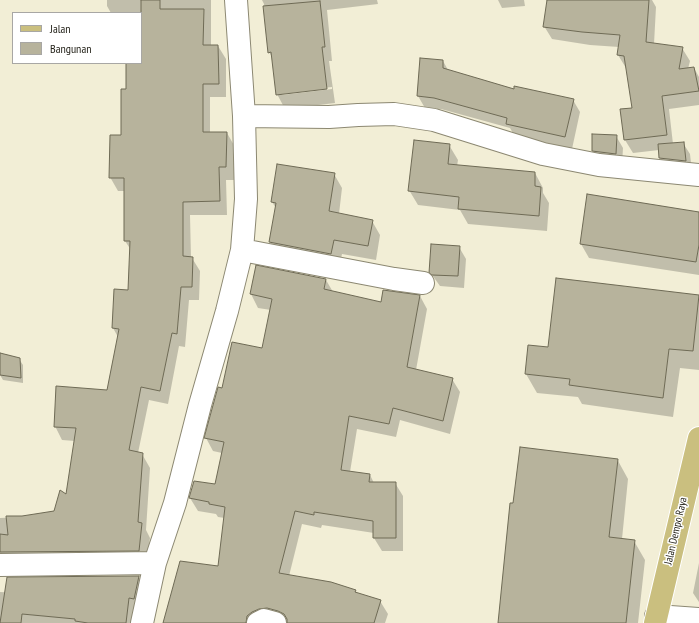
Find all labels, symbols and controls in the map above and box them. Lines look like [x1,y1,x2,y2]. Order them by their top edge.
legend [12,12,142,64]
text: Jalan [50,21,71,36]
text: Bangunan [50,41,91,56]
street label: Jalan Dempo Raya [662,496,690,566]

